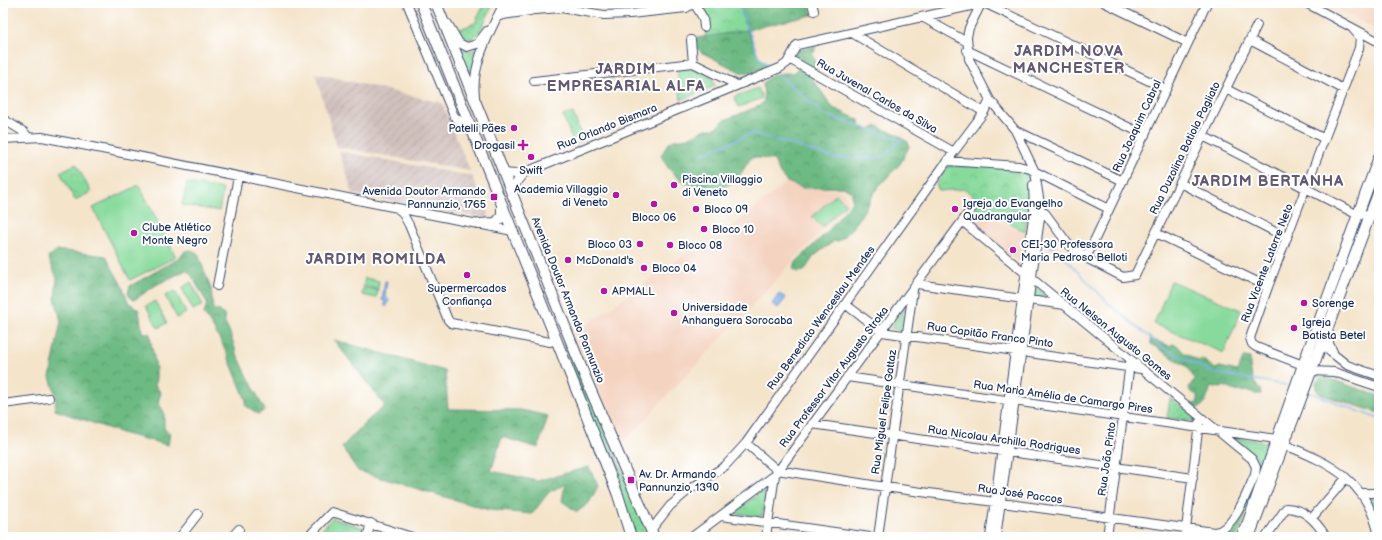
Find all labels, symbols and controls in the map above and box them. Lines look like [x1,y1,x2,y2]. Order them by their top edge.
district label: JARDIM NOVA MANCHESTER [1013,42,1125,78]
street label: Rua Juvenal Carlos da Silva [814,56,940,136]
district label: JARDIM EMPRESARIAL ALFA [547,60,705,96]
street label: Rua Joaquim Cabral [1110,78,1164,174]
street label: Rua Duzolina Batiola Pagliato [1147,79,1223,217]
street label: Rua Orlando Bismara [555,101,659,153]
place label: Patelli Pães [449,122,507,135]
marker: Patelli Pães [509,123,519,133]
place label: Drogasil [474,139,515,152]
marker: Drogasil [518,140,528,150]
marker: Swift [526,152,536,162]
place label: Swift [519,164,543,177]
district label: JARDIM BERTANHA [1192,172,1344,191]
place label: Piscina Villaggio di Veneto [682,173,762,199]
marker: Piscina Villaggio di Veneto [669,180,679,190]
place label: Academia Villaggio di Veneto [514,183,608,209]
place label: Avenida Doutor Armando Pannunzio, 1765 [362,185,486,211]
marker: Academia Villaggio di Veneto [611,190,621,200]
marker: Avenida Doutor Armando Pannunzio, 1765 [489,192,499,202]
place label: Igreja do Evangelho Quadrangular [963,197,1063,223]
marker: Bloco 06 [649,199,659,209]
street label: Rua Vicente Latorre Neto [1238,202,1296,324]
place label: Bloco 09 [704,203,748,216]
marker: Bloco 09 [691,204,701,214]
marker: Igreja do Evangelho Quadrangular [950,204,960,214]
place label: Bloco 06 [632,211,676,224]
street label: Avenida Doutor Armando Pannunzio [529,215,607,385]
place label: Clube Atlético Monte Negro [142,221,211,247]
place label: Bloco 10 [712,223,754,236]
marker: Bloco 10 [699,224,709,234]
marker: Clube Atlético Monte Negro [129,228,139,238]
place label: Bloco 03 [588,238,632,251]
place label: CEI-30 Professora Maria Pedroso Belloti [1021,238,1127,264]
marker: Bloco 03 [635,239,645,249]
place label: Bloco 08 [678,239,722,252]
marker: Bloco 08 [665,240,675,250]
street label: Rua Benedicto Wenceslau Mendes [764,243,878,392]
marker: CEI-30 Professora Maria Pedroso Belloti [1008,245,1018,255]
district label: JARDIM ROMILDA [306,250,446,269]
place label: McDonald's [576,254,634,267]
marker: McDonald's [563,255,573,265]
place label: Bloco 04 [652,262,697,275]
marker: Bloco 04 [639,263,649,273]
marker: Supermercados Confiança [462,270,472,280]
place label: Supermercados Confiança [427,282,507,308]
place label: APMALL [612,285,655,298]
street label: Rua Nelson Augusto Gomes [1058,285,1175,383]
marker: APMALL [599,286,609,296]
place label: Sorenge [1312,297,1355,310]
marker: Sorenge [1299,298,1309,308]
place label: Universidade Anhanguera Sorocaba [682,301,793,327]
street label: Rua Professor Vitor Augusto Stroka [777,304,891,450]
marker: Universidade Anhanguera Sorocaba [669,308,679,318]
place label: Igreja Batista Betel [1302,316,1365,342]
street label: Rua Capitão Franco Pinto [926,320,1054,350]
marker: Igreja Batista Betel [1289,323,1299,333]
street label: Rua Miguel Felipe Gattaz [869,348,899,475]
street label: Rua Maria Amélia de Camargo Pires [972,378,1154,416]
street label: Rua João Pinto [1095,421,1119,497]
street label: Rua Nicolau Archilla Rodrigues [927,423,1082,457]
place label: Av. Dr. Armando Pannunzio, 1390 [639,468,719,494]
marker: Av. Dr. Armando Pannunzio, 1390 [626,475,636,485]
street label: Rua José Paccos [977,482,1064,506]

